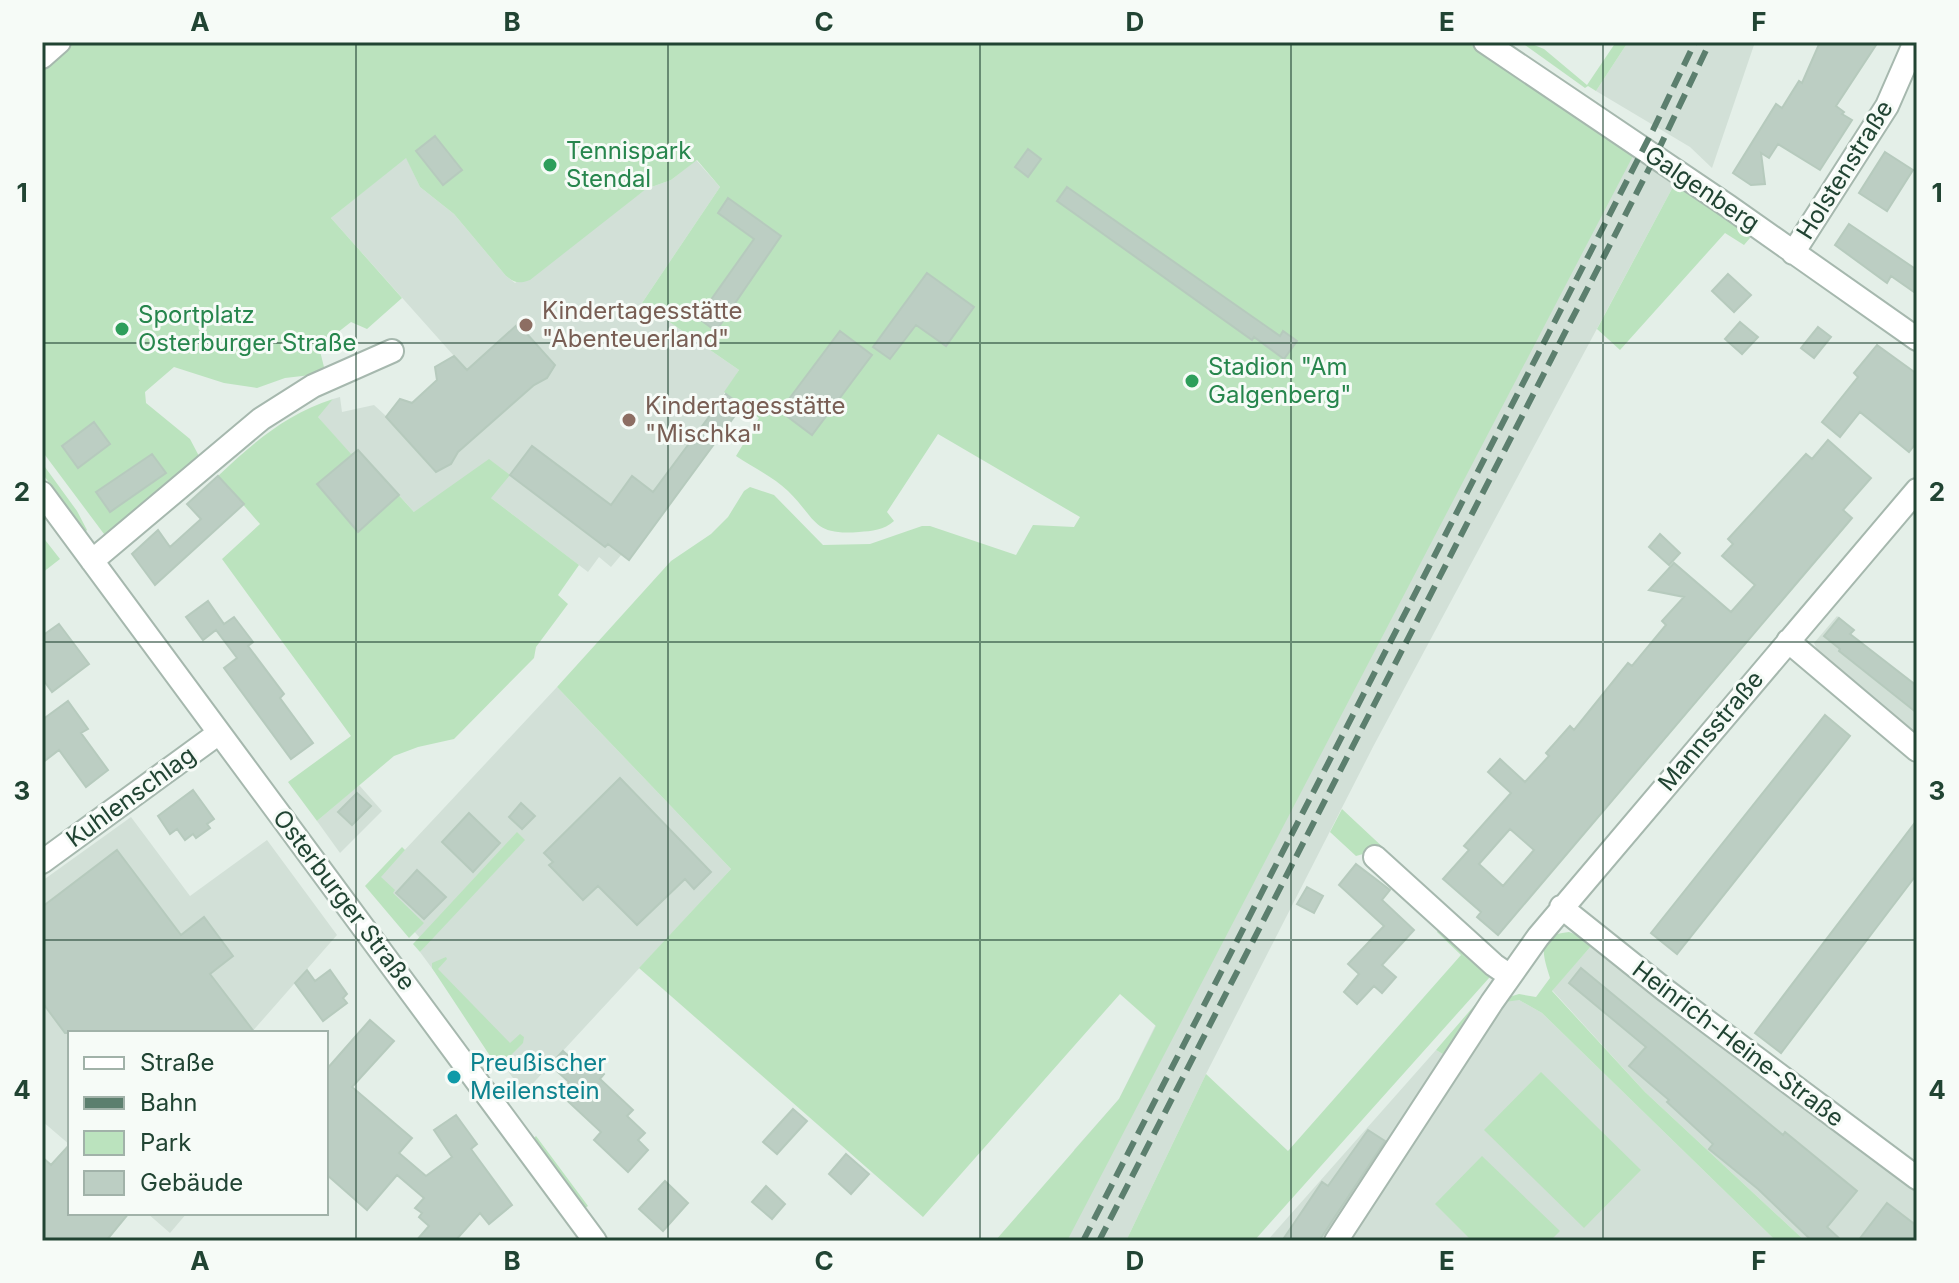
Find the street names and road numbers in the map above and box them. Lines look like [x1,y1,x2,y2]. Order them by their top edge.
street label: Holstenstraße [1790,95,1899,245]
street label: Galgenberg [1639,140,1765,238]
street label: Mannsstraße [1652,665,1769,797]
street label: Kuhlenschlag [61,740,201,853]
street label: Osterburger Straße [267,804,422,996]
street label: Heinrich-Heine-Straße [1627,955,1850,1133]

